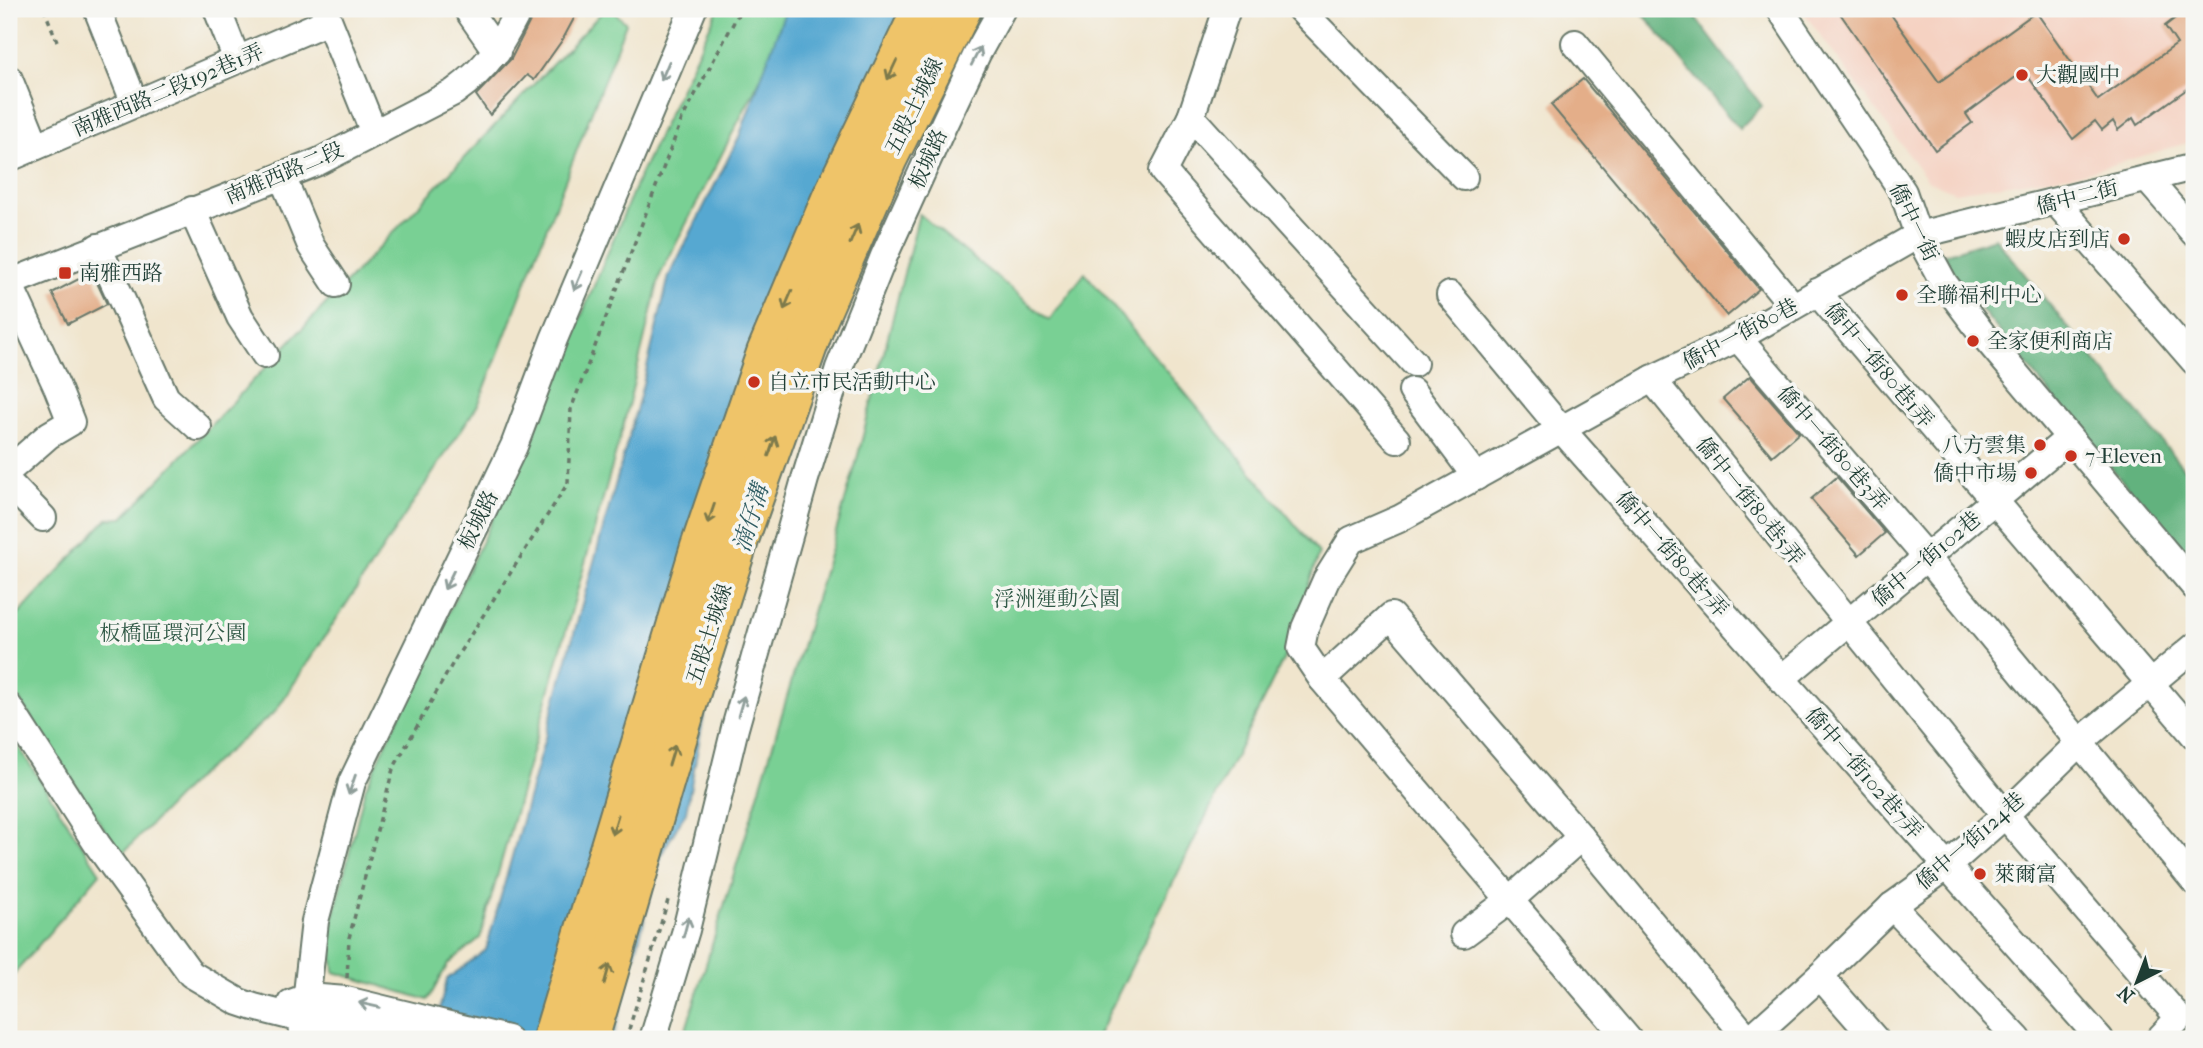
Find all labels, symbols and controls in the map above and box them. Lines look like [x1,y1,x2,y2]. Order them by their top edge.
street label: 南雅西路二段192巷1弄 [69,39,267,141]
one-way arrow [970,46,984,67]
street label: 五股土城線 [880,54,948,158]
one-way arrow [885,59,899,80]
one-way arrow [658,60,671,82]
place label: 大觀國中 [2036,63,2120,87]
marker: 大觀國中 [2014,67,2030,83]
street label: 板城路 [904,125,952,193]
street label: 南雅西路二段 [221,137,347,209]
street label: 僑中二街 [2033,175,2121,219]
street label: 僑中一街 [1885,179,1943,265]
one-way arrow [849,223,862,245]
place label: 蝦皮店到店 [2005,227,2110,251]
marker: 蝦皮店到店 [2116,231,2132,247]
place label: 南雅西路 [79,261,163,285]
marker: 南雅西路 [57,265,73,281]
one-way arrow [571,270,584,292]
place label: 全聯福利中心 [1916,283,2042,307]
marker: 全聯福利中心 [1894,287,1910,303]
one-way arrow [781,289,794,310]
street label: 僑中一街80巷 [1678,294,1802,374]
street label: 僑中一街80巷1弄 [1820,298,1938,432]
place label: 全家便利商店 [1987,329,2113,353]
marker: 全家便利商店 [1965,333,1981,349]
place label: 自立市民活動中心 [768,370,936,394]
marker: 自立市民活動中心 [746,374,762,390]
street label: 僑中一街80巷3弄 [1773,381,1893,515]
street label: 僑中一街80巷5弄 [1691,432,1809,570]
place label: 八方雲集 [1942,433,2026,457]
one-way arrow [767,435,780,457]
marker: 八方雲集 [2032,437,2048,453]
place label: 7-Eleven [2085,444,2162,468]
marker: 7-Eleven [2063,448,2079,464]
place label: 僑中市場 [1933,461,2017,485]
marker: 僑中市場 [2023,465,2039,481]
water label: 湳仔溝 [728,477,775,555]
street label: 板城路 [453,486,503,554]
street label: 僑中一街80巷7弄 [1611,486,1733,622]
one-way arrow [704,502,716,524]
street label: 僑中一街102巷 [1867,506,1985,612]
one-way arrow [441,569,455,590]
street label: 五股土城線 [681,580,737,688]
park label: 浮洲運動公園 [994,587,1120,611]
park label: 板橋區環河公園 [100,621,247,645]
one-way arrow [736,695,749,717]
street label: 僑中一街102巷7弄 [1801,703,1927,843]
one-way arrow [667,745,680,767]
one-way arrow [345,774,357,796]
street label: 僑中一街124巷 [1911,787,2029,895]
one-way arrow [608,813,621,835]
place label: 萊爾富 [1994,862,2057,886]
marker: 萊爾富 [1972,866,1988,882]
one-way arrow [680,916,693,939]
north arrow [2102,946,2172,1016]
one-way arrow [602,963,615,985]
text: N [2113,981,2139,1007]
one-way arrow [358,998,381,1011]

